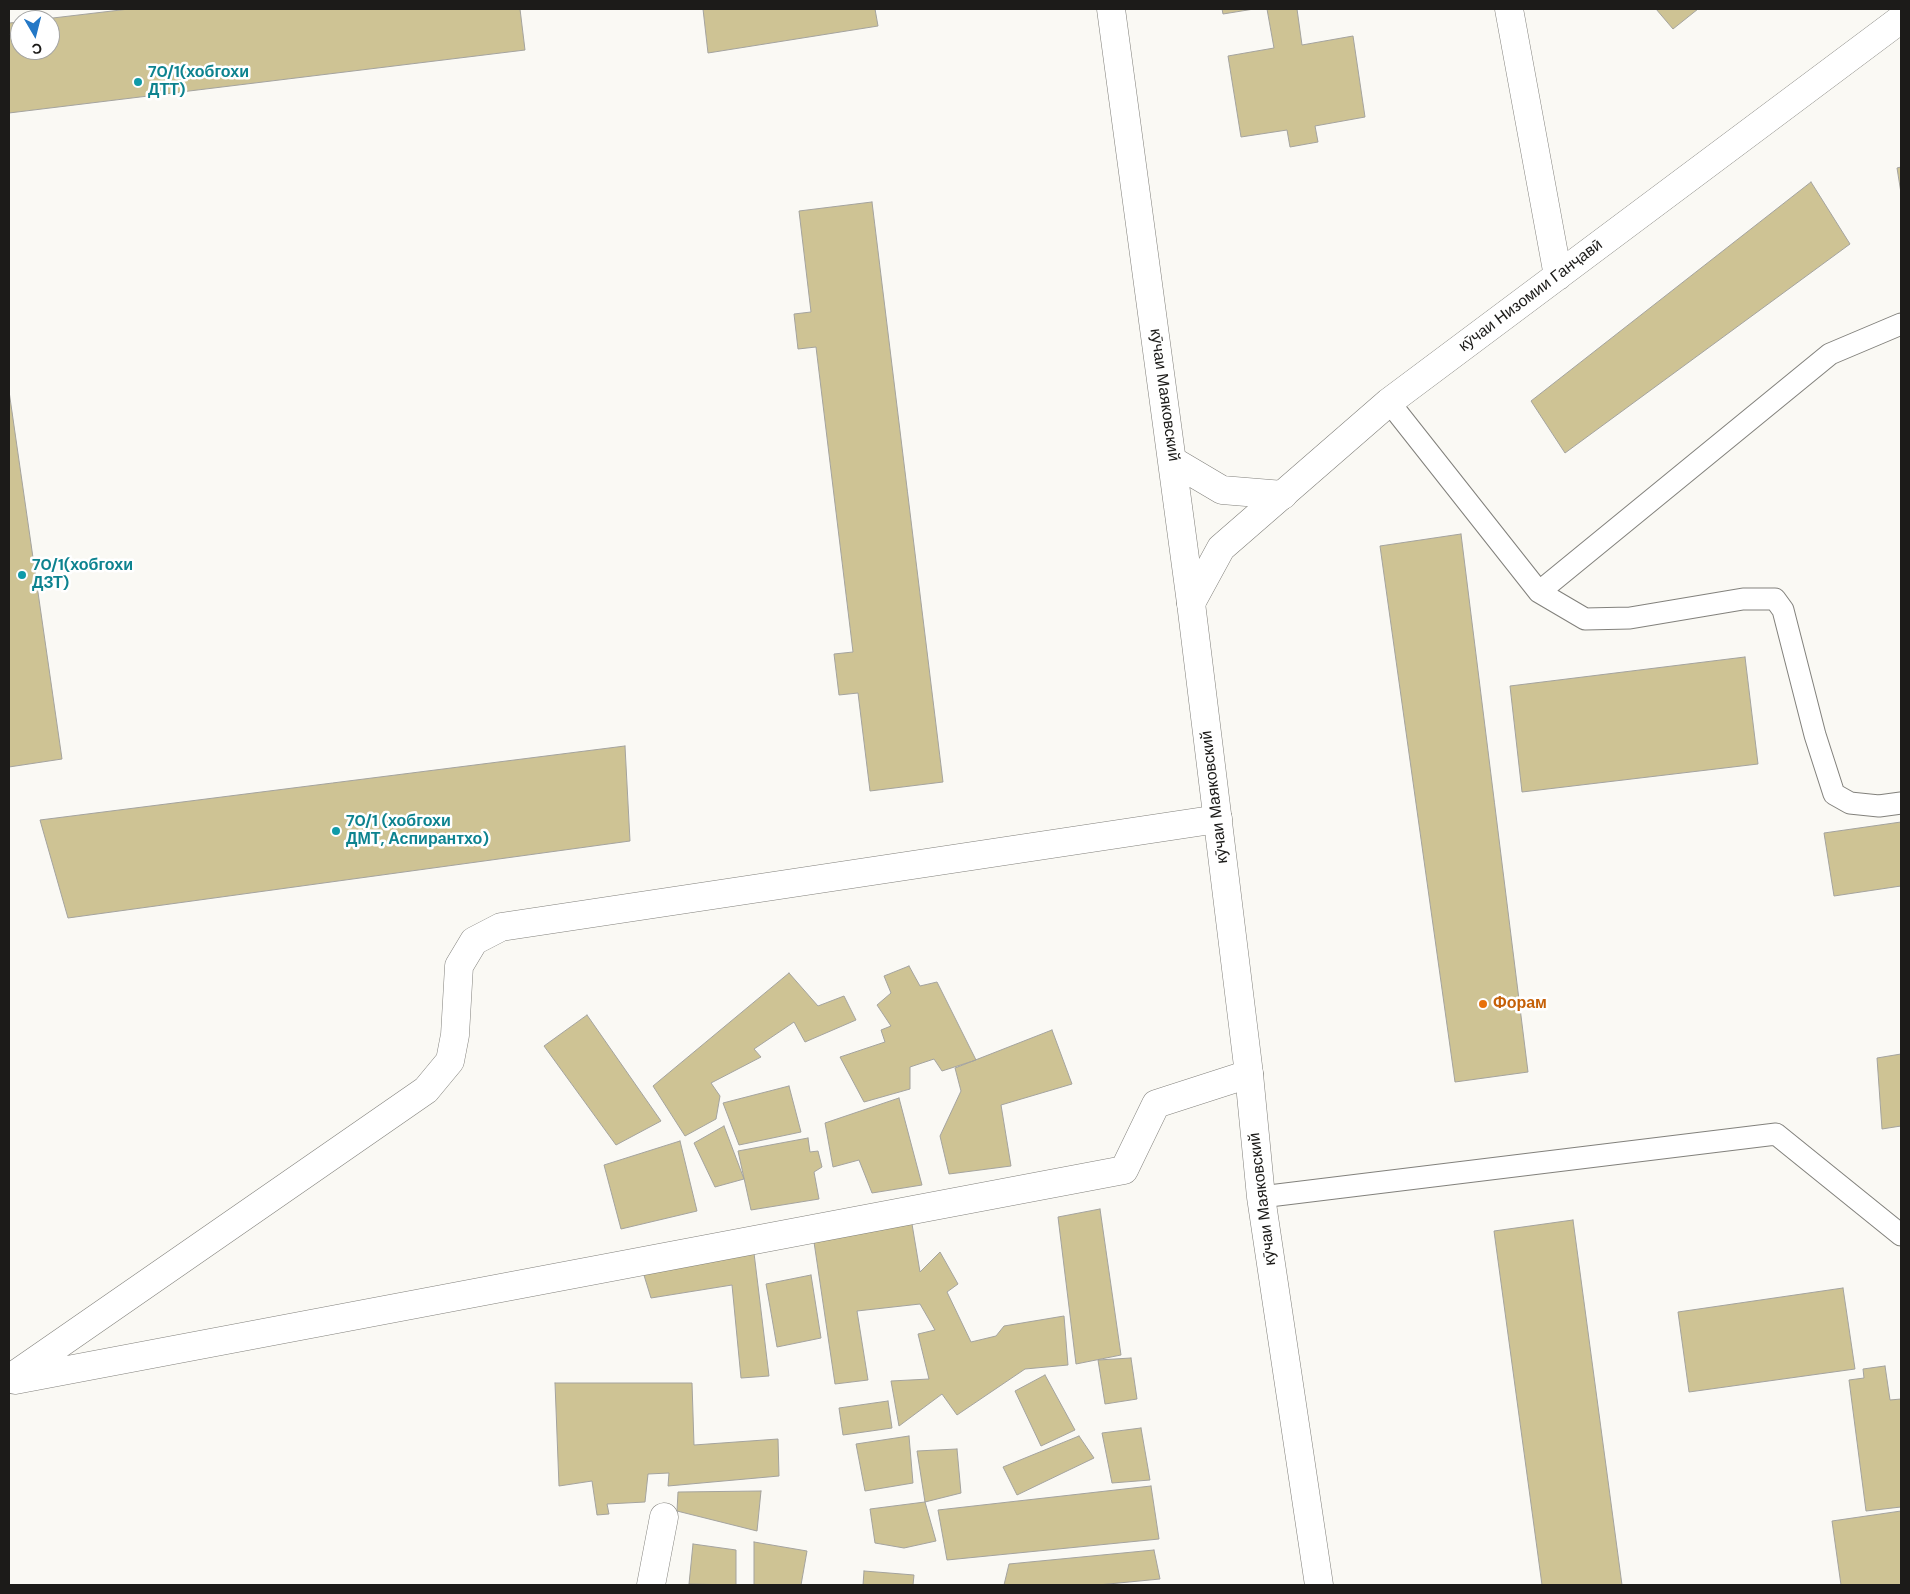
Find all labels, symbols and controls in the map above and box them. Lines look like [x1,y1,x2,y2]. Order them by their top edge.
north arrow [10,10,60,60]
text: С [31,39,43,58]
place label: 70/1(хобгохи ДТТ) [148,63,249,101]
marker: 70/1(хобгохи ДТТ) [132,76,144,88]
street label: кӯчаи Низомии Ганҷавӣ [1455,236,1607,356]
street label: кӯчаи Маяковский [1145,327,1183,463]
place label: 70/1(хобгохи ДЗТ) [32,556,133,594]
marker: 70/1(хобгохи ДЗТ) [16,569,28,581]
street label: кӯчаи Маяковский [1197,729,1233,865]
place label: 70/1 (хобгохи ДМТ, Аспирантхо) [346,812,489,850]
marker: 70/1 (хобгохи ДМТ, Аспирантхо) [330,825,342,837]
place label: Форам [1493,994,1547,1014]
marker: Форам [1477,998,1489,1010]
street label: кӯчаи Маяковский [1245,1131,1281,1267]

